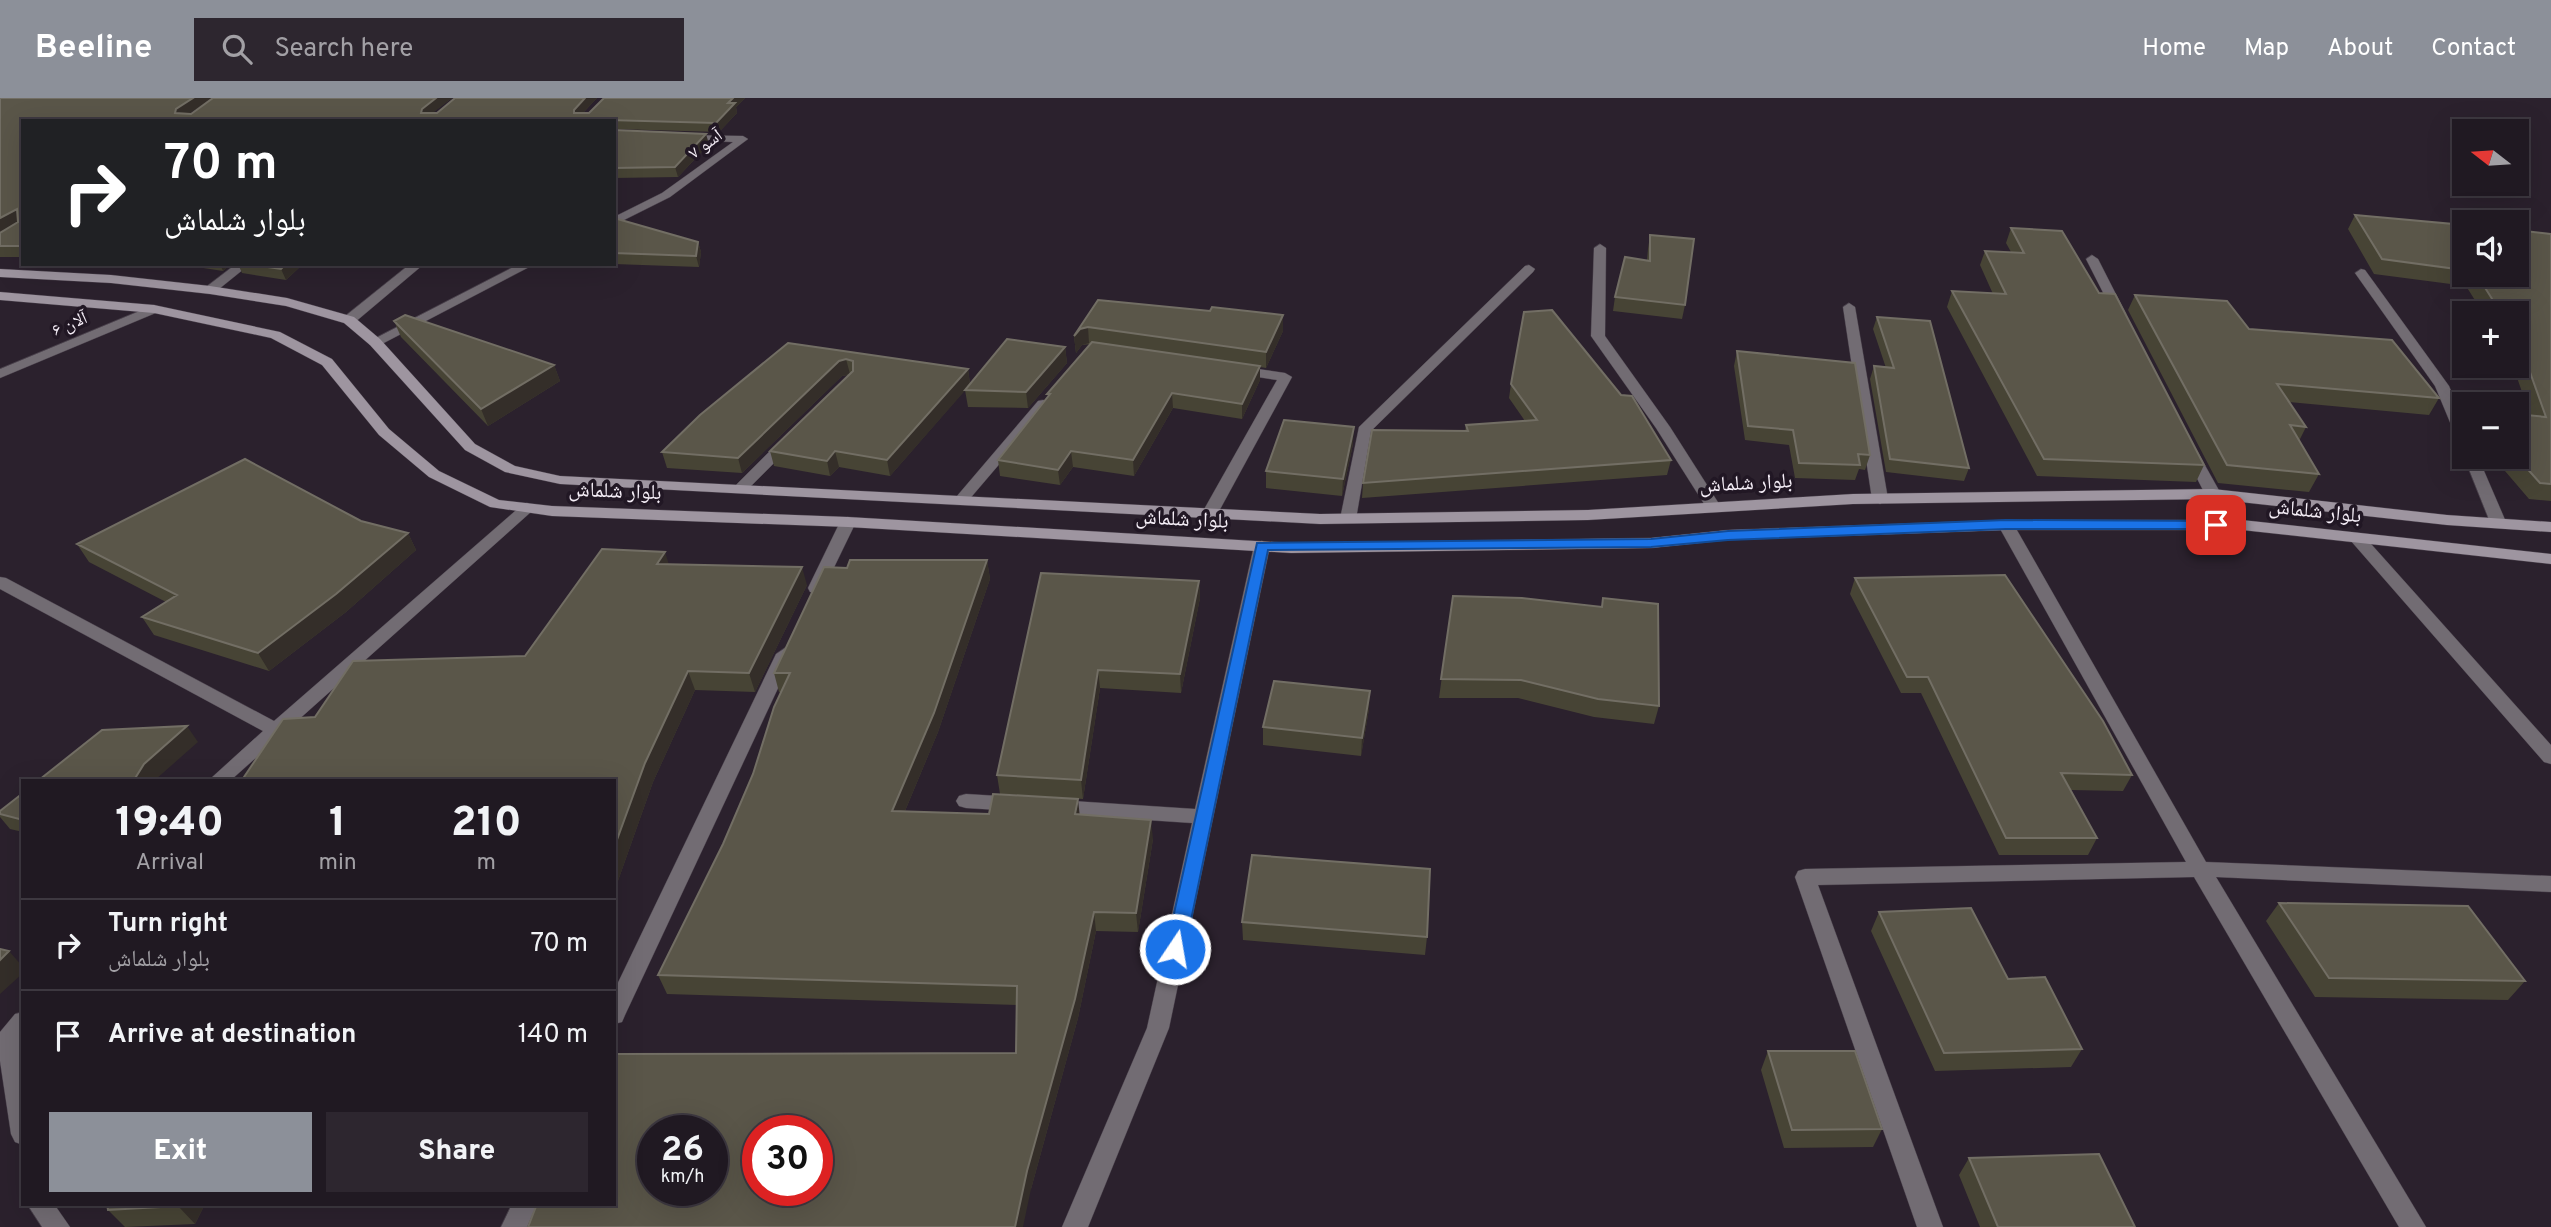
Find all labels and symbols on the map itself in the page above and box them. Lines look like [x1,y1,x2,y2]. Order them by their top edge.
north arrow [2452,119,2529,196]
street label: آسو ۷ [684,125,728,165]
street label: آلان ۶ [49,307,92,343]
street label: بلوار شلماش [1699,468,1793,500]
street label: بلوار شلماش [568,477,662,507]
street label: بلوار شلماش [2267,494,2363,530]
pin [2186,495,2246,555]
street label: بلوار شلماش [1135,504,1229,536]
position arrow [1138,912,1212,986]
speed limit sign: 30 [742,1115,833,1206]

